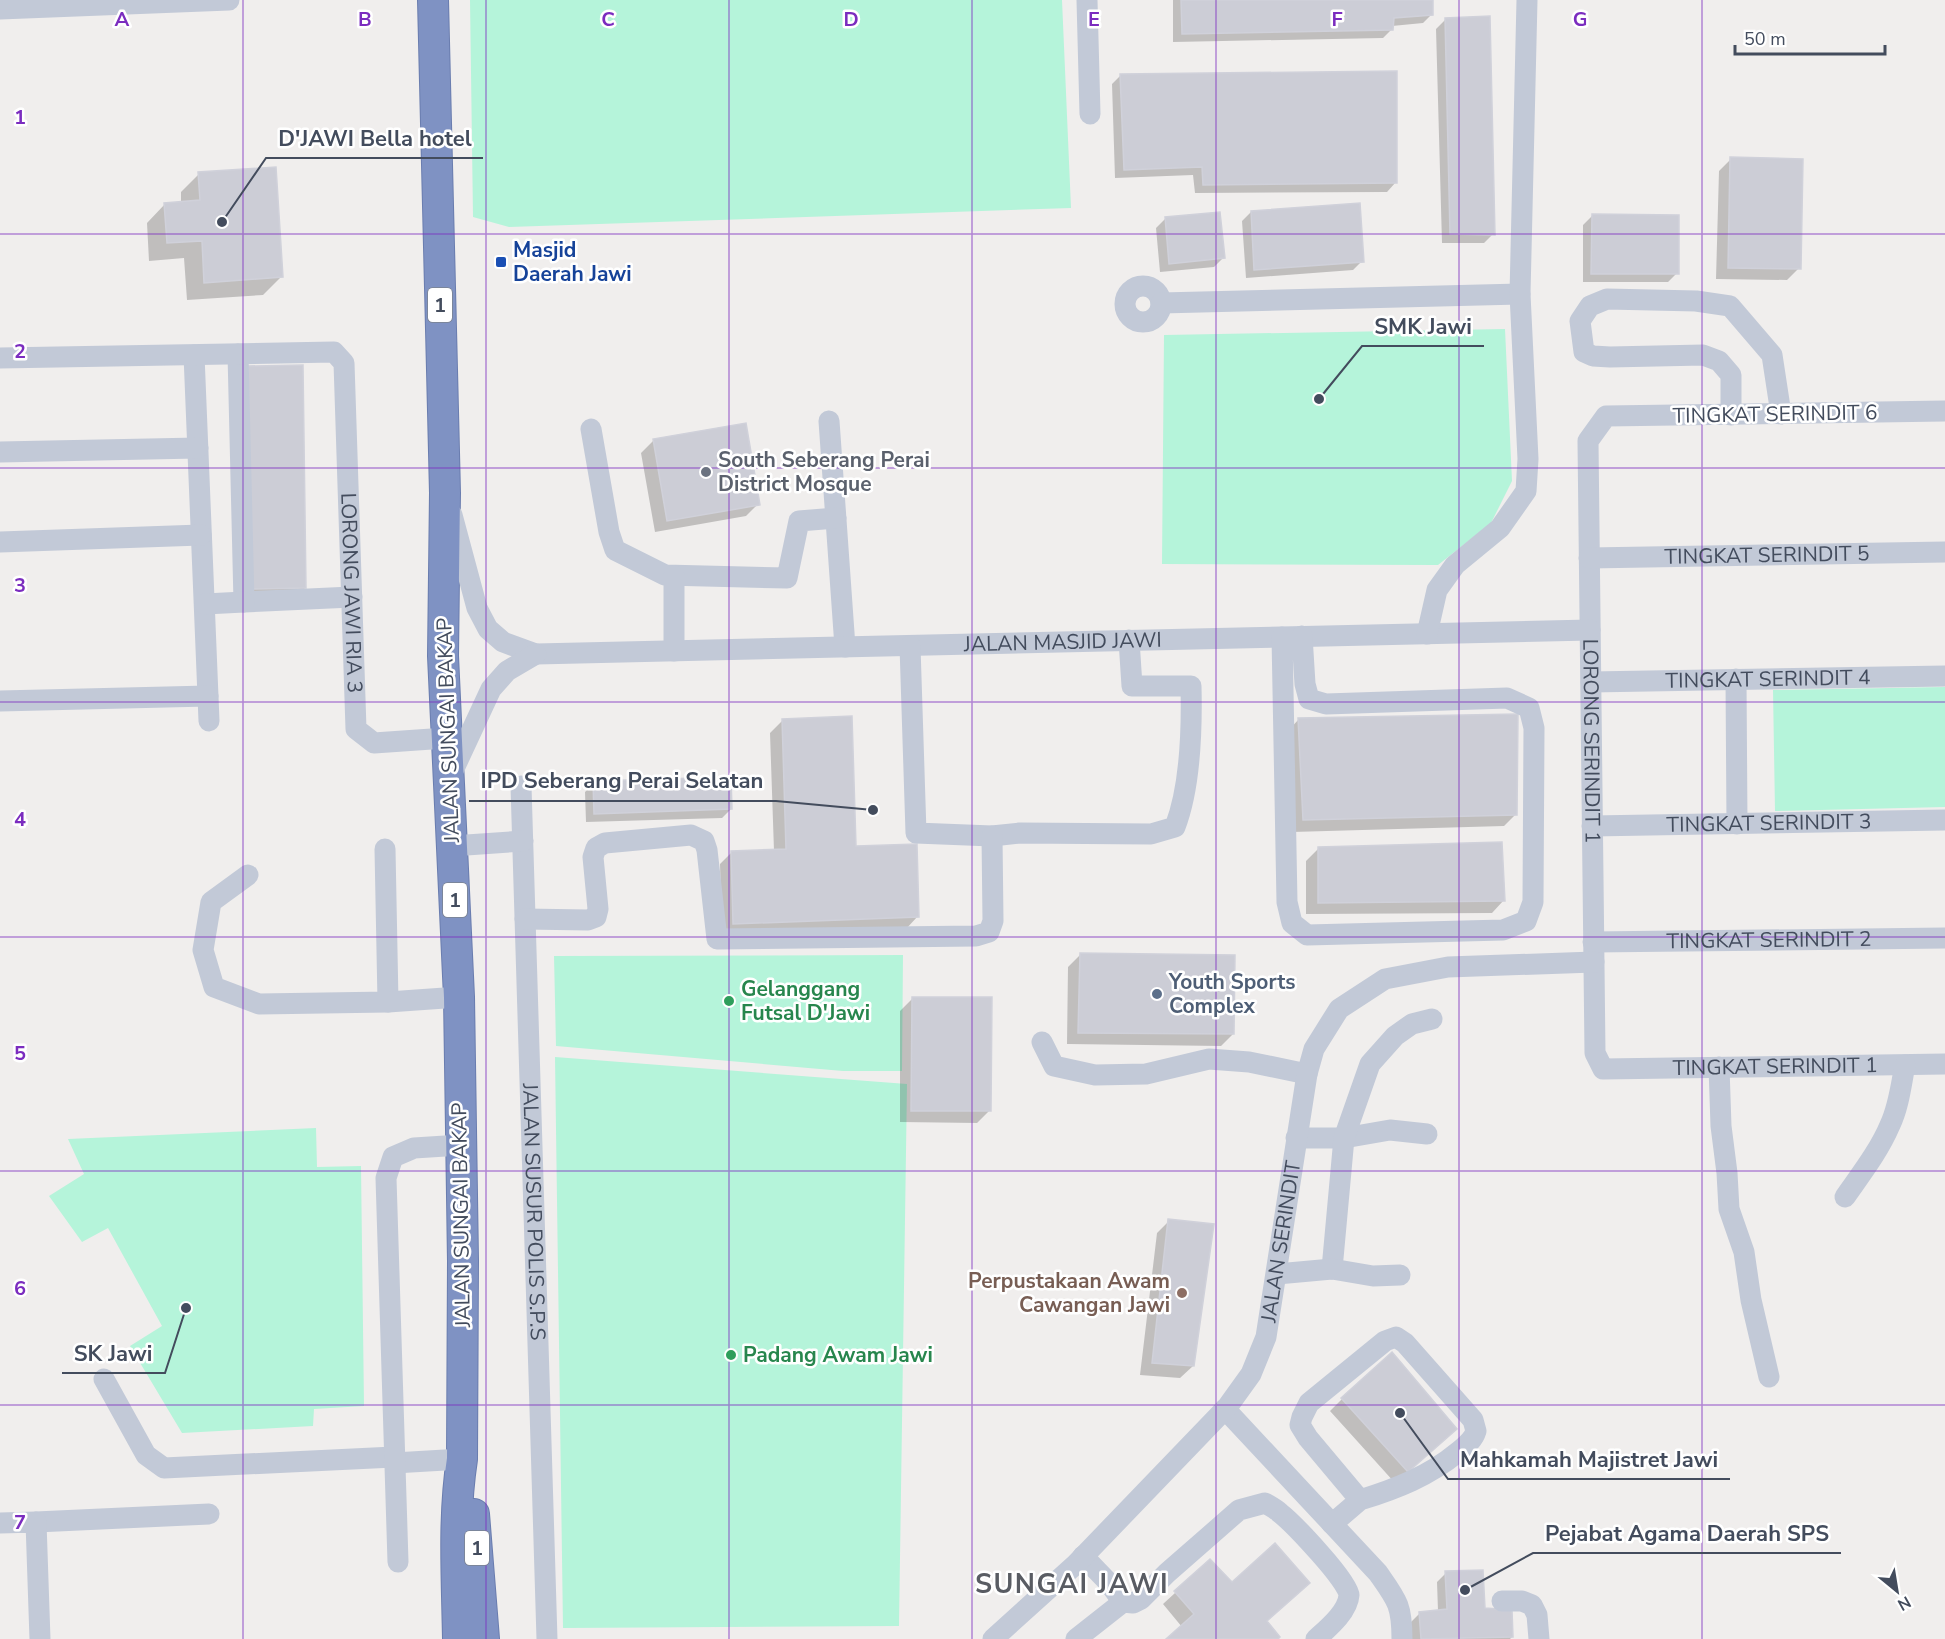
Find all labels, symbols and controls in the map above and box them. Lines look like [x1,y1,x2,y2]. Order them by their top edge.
text: A [115,6,130,33]
text: B [358,6,372,33]
text: C [601,6,615,33]
text: D [843,6,859,33]
text: E [1088,6,1100,33]
text: F [1331,6,1343,33]
text: G [1573,6,1587,33]
scale bar [1735,18,1885,56]
text: 50 m [1744,27,1786,51]
text: 1 [14,104,26,131]
callout: D'JAWI Bella hotel [266,118,483,158]
text: D'JAWI Bella hotel [278,124,472,154]
place label: Masjid Daerah Jawi [513,236,632,288]
marker: Masjid Daerah Jawi [494,255,508,269]
road number: 1 [428,288,452,322]
callout: SMK Jawi [1362,306,1484,346]
text: SMK Jawi [1374,312,1472,342]
text: 2 [14,338,26,365]
street label: TINGKAT SERINDIT 6 [1672,398,1878,430]
place label: South Seberang Perai District Mosque [718,446,930,498]
marker: South Seberang Perai District Mosque [699,465,713,479]
street label: LORONG JAWI RIA 3 [334,492,369,694]
street label: TINGKAT SERINDIT 5 [1664,539,1870,571]
text: 3 [14,572,26,599]
street label: JALAN SUNGAI BAKAP [430,617,466,844]
street label: JALAN MASJID JAWI [963,626,1162,658]
street label: LORONG SERINDIT 1 [1576,639,1607,844]
street label: TINGKAT SERINDIT 4 [1665,663,1871,695]
callout: IPD Seberang Perai Selatan [469,761,776,801]
text: IPD Seberang Perai Selatan [481,766,763,796]
text: 4 [14,806,26,833]
street label: TINGKAT SERINDIT 3 [1666,807,1872,839]
road number: 1 [443,883,467,917]
street label: TINGKAT SERINDIT 2 [1666,925,1872,955]
place label: Youth Sports Complex [1168,968,1296,1020]
place label: Gelanggang Futsal D'Jawi [741,975,870,1027]
marker: Youth Sports Complex [1150,987,1164,1001]
marker: Gelanggang Futsal D'Jawi [722,994,736,1008]
text: 5 [14,1040,26,1067]
street label: TINGKAT SERINDIT 1 [1673,1051,1878,1082]
street label: JALAN SUSUR POLIS S.P.S [516,1082,552,1341]
street label: JALAN SUNGAI BAKAP [445,1102,477,1329]
street label: JALAN SERINDIT [1254,1158,1307,1325]
place label: Perpustakaan Awam Cawangan Jawi [968,1267,1170,1319]
text: 6 [14,1275,26,1302]
marker: Perpustakaan Awam Cawangan Jawi [1175,1286,1189,1300]
callout: SK Jawi [62,1333,165,1373]
text: SK Jawi [74,1339,152,1369]
place label: Padang Awam Jawi [743,1341,933,1369]
marker: Padang Awam Jawi [724,1348,738,1362]
callout: Mahkamah Majistret Jawi [1448,1439,1730,1479]
text: Mahkamah Majistret Jawi [1460,1445,1718,1475]
text: 7 [14,1509,26,1536]
callout: Pejabat Agama Daerah SPS [1533,1513,1841,1553]
text: Pejabat Agama Daerah SPS [1545,1519,1829,1549]
road number: 1 [465,1531,489,1565]
north arrow [1867,1561,1927,1621]
district label: SUNGAI JAWI [975,1566,1169,1603]
text: N [1893,1591,1915,1616]

